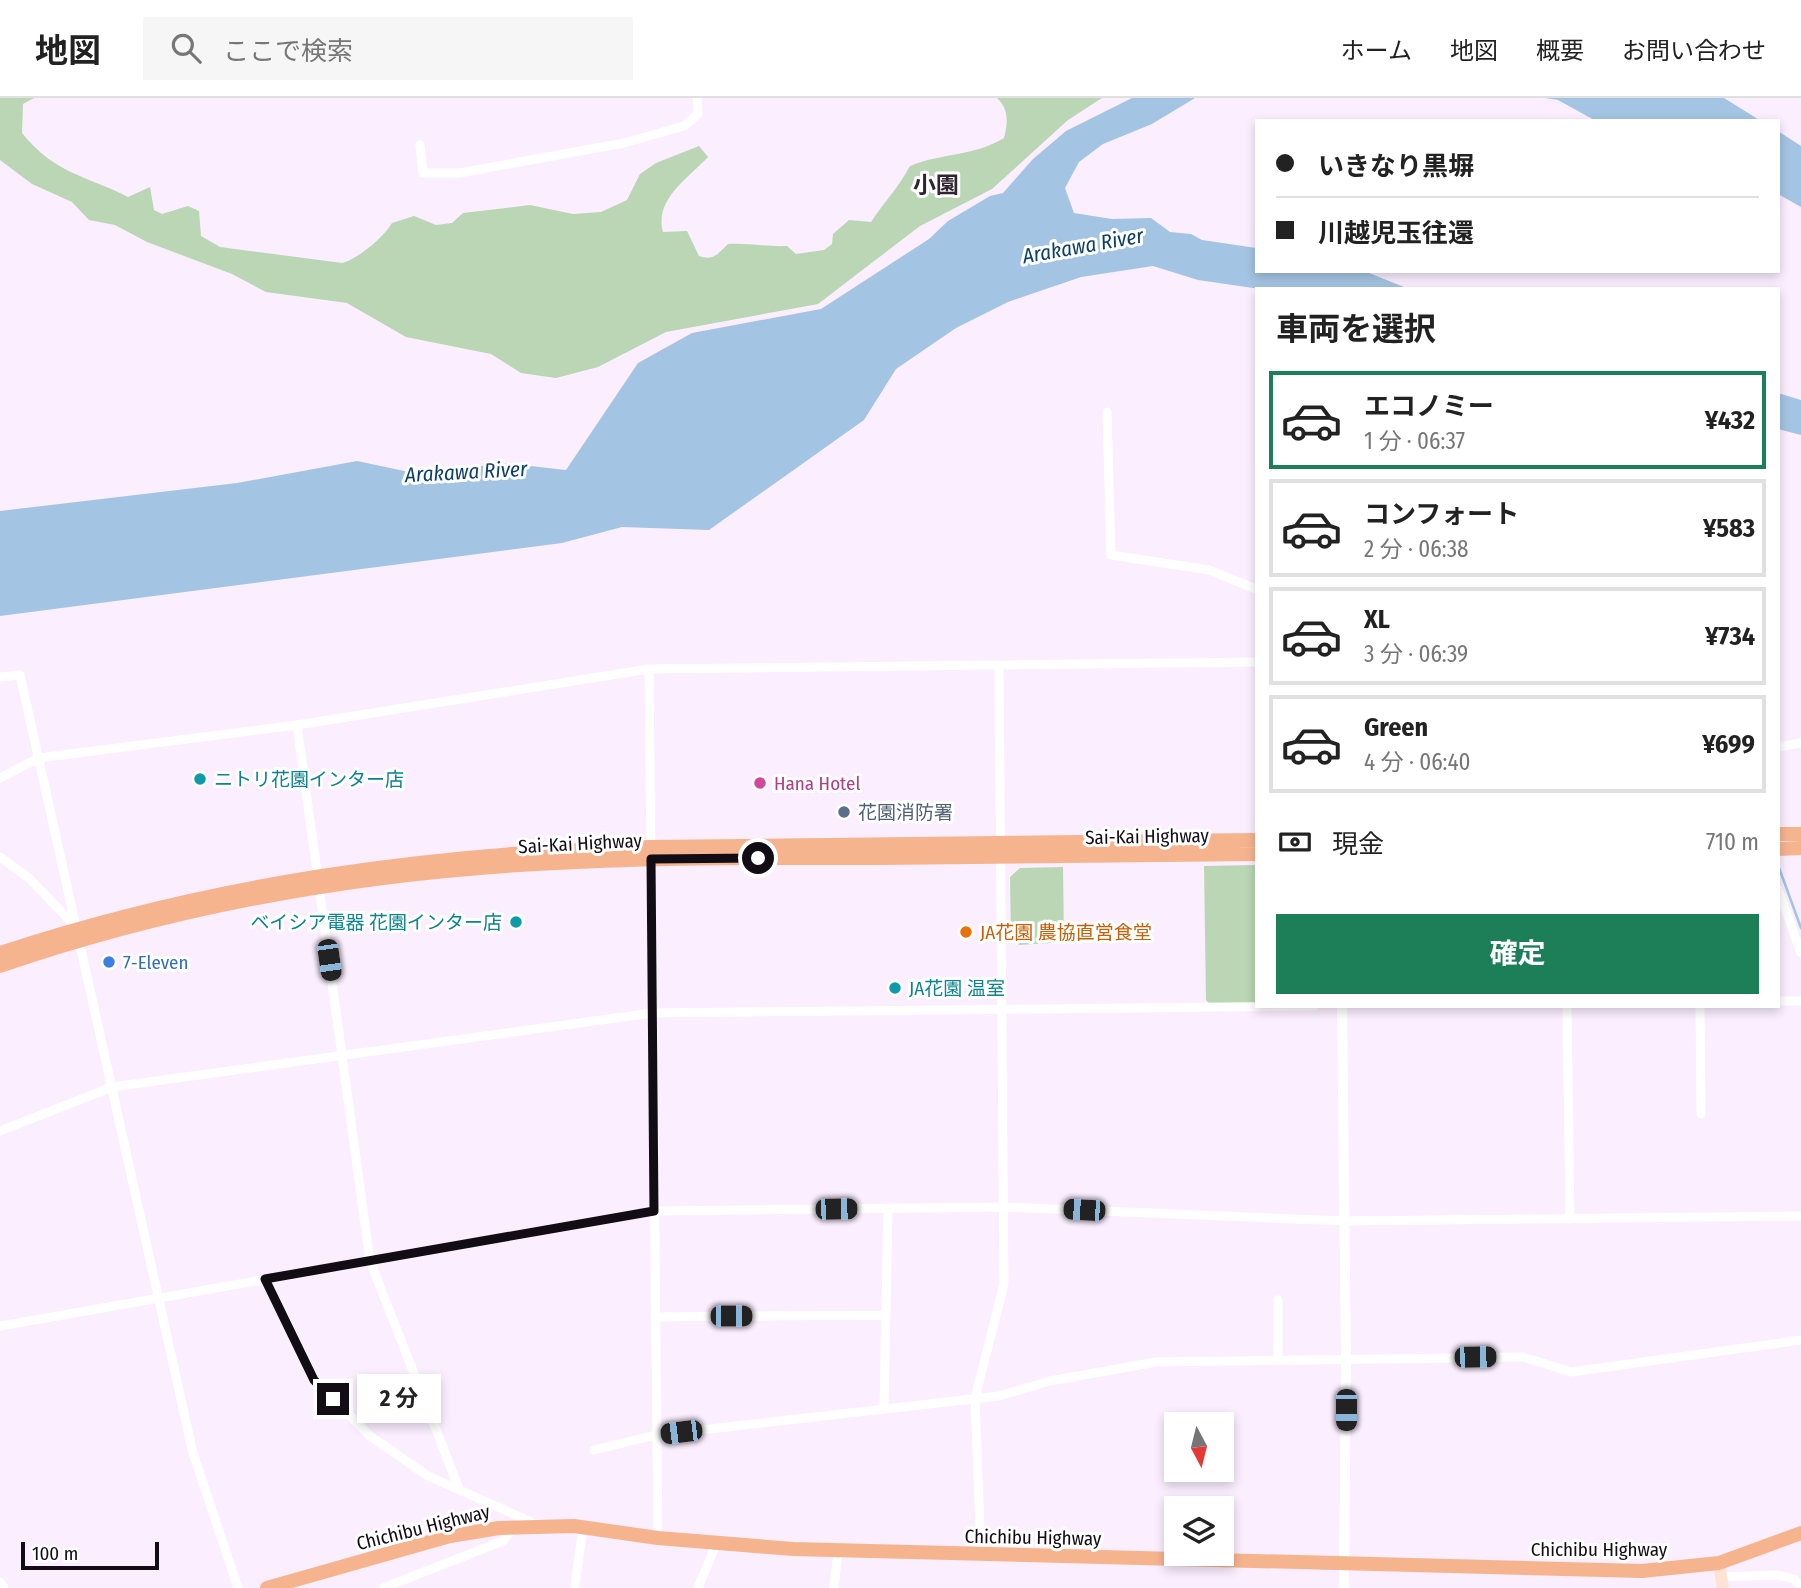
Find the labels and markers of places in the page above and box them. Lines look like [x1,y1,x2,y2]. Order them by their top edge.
place label: ニトリ花園インター店 [214,768,404,791]
marker: ニトリ花園インター店 [192,771,208,787]
place label: Hana Hotel [774,772,860,795]
marker: Hana Hotel [752,775,768,791]
place label: 花園消防署 [858,801,953,824]
marker: 花園消防署 [836,804,852,820]
place label: ベイシア電器 花園インター店 [251,911,502,934]
marker: ベイシア電器 花園インター店 [508,914,524,930]
place label: JA花園 農協直営食堂 [980,921,1152,944]
marker: JA花園 農協直営食堂 [958,924,974,940]
place label: 7-Eleven [123,951,189,974]
marker: 7-Eleven [101,954,117,970]
place label: JA花園 温室 [909,977,1005,1000]
marker: JA花園 温室 [887,980,903,996]

